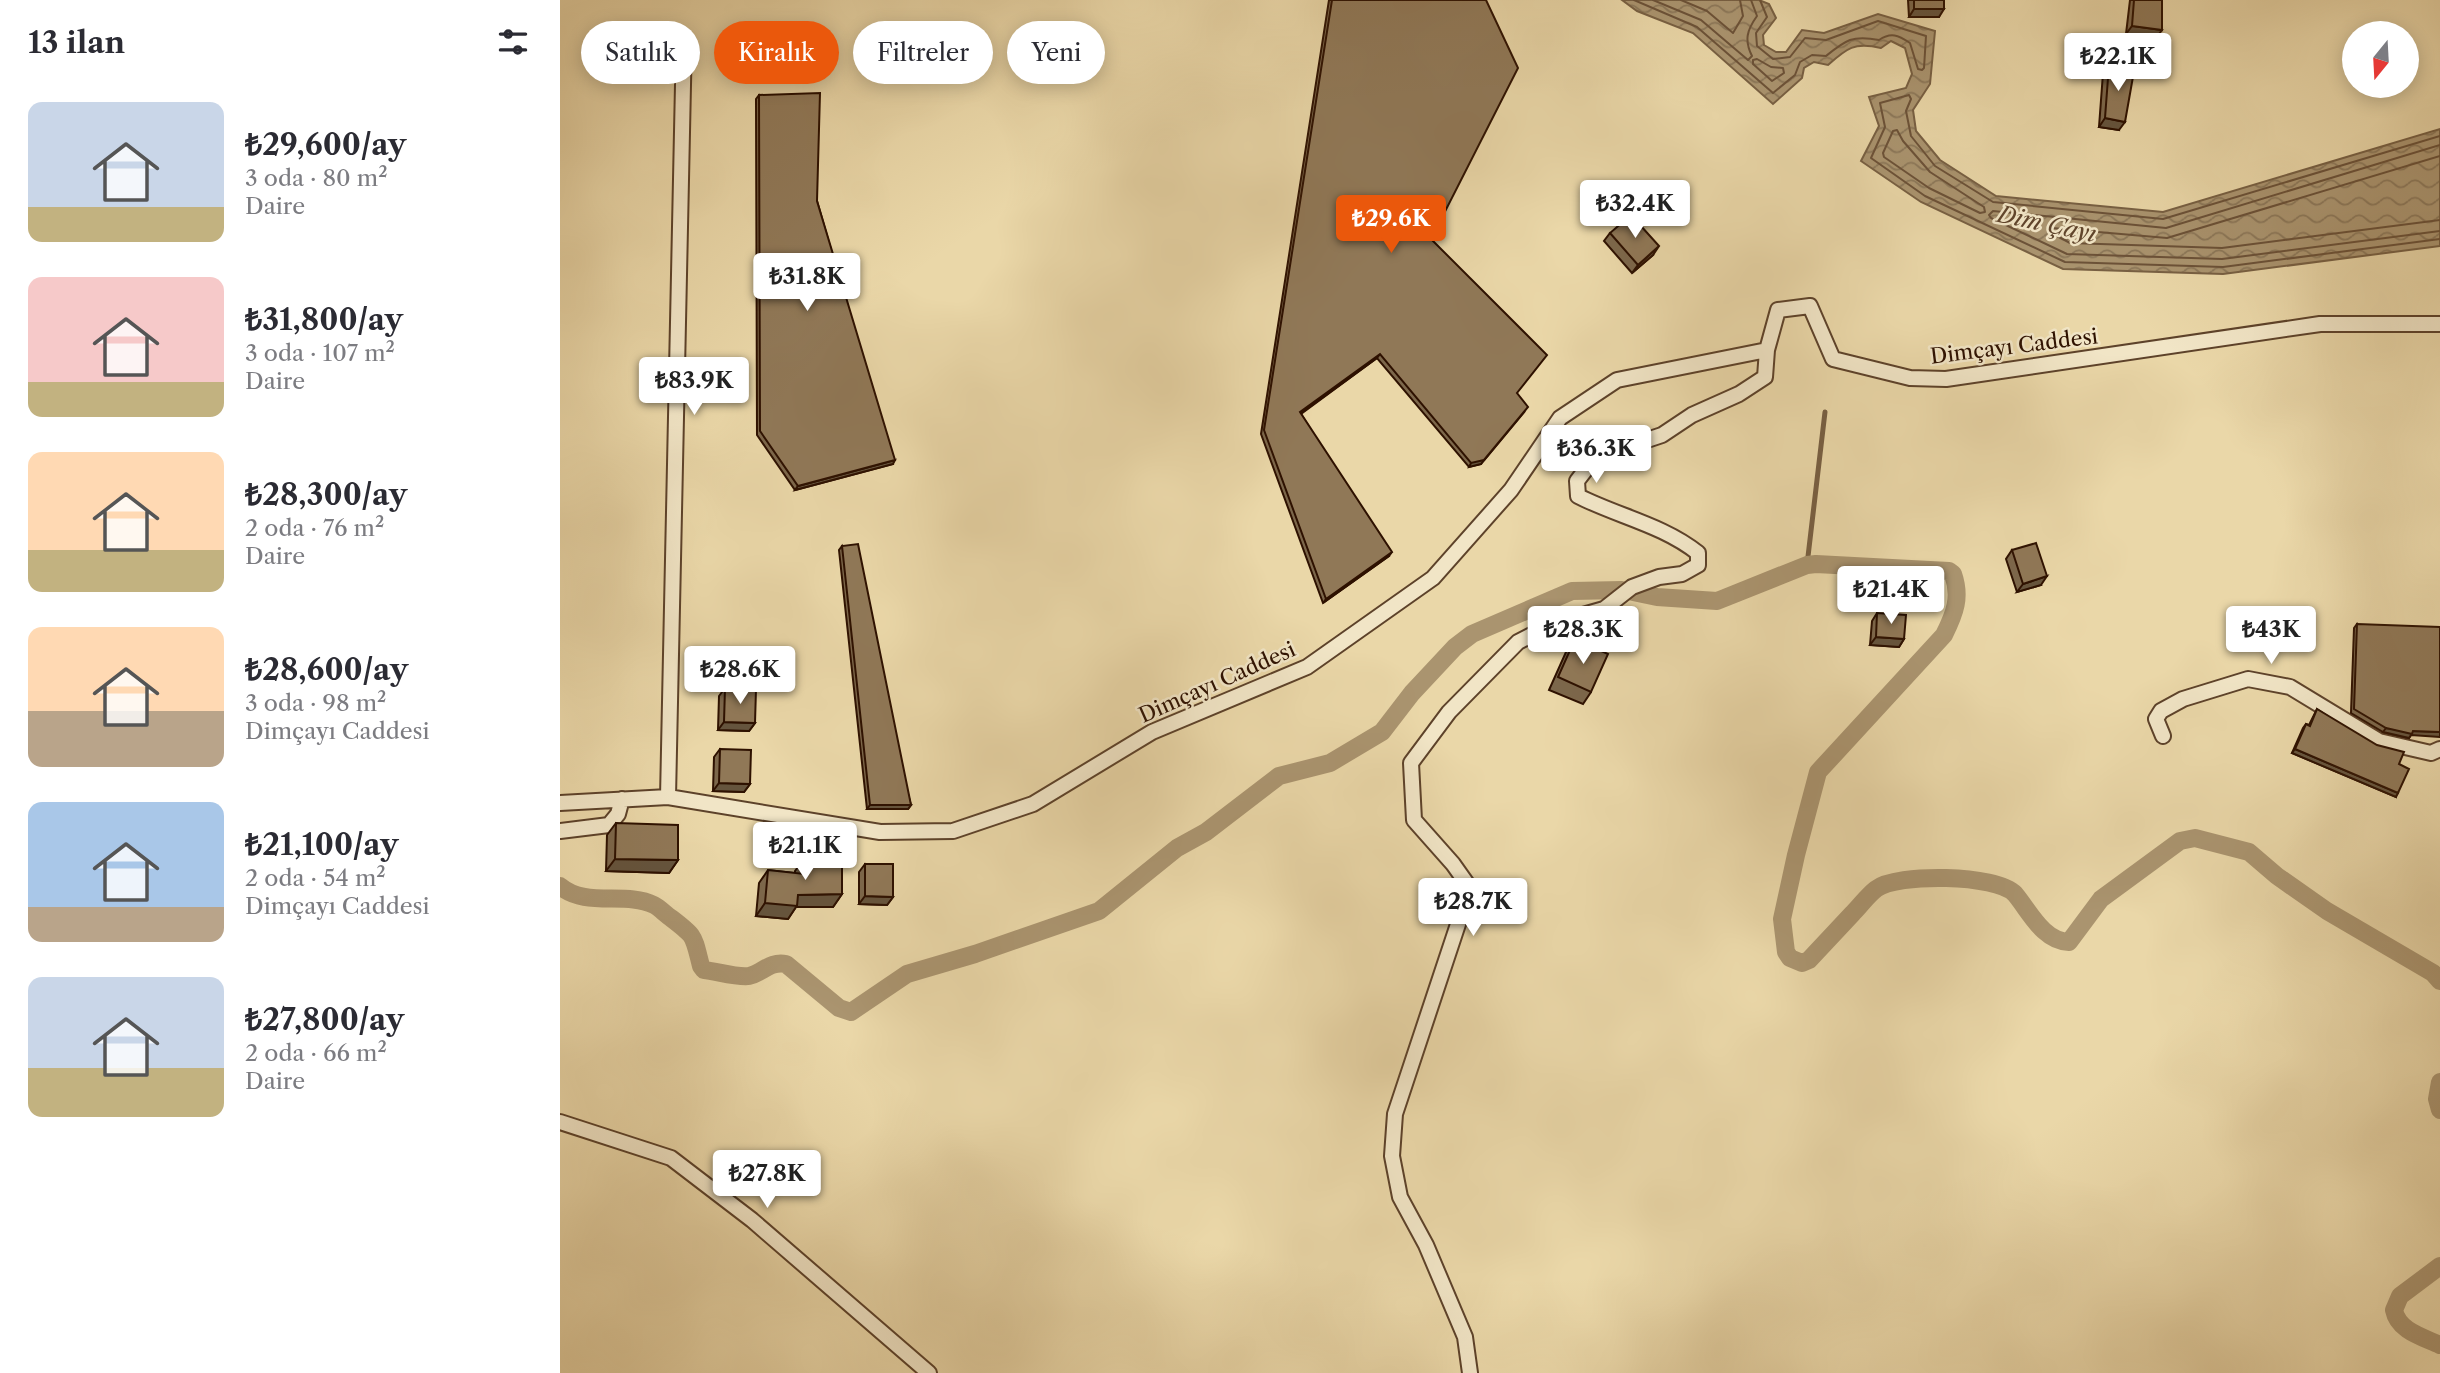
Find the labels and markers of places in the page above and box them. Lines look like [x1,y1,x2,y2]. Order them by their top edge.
pin: ₺22.1K [2061,34,2175,93]
pin: ₺32.4K [1578,180,1692,240]
pin: ₺29.6K [1334,196,1448,255]
pin: ₺31.8K [750,254,864,313]
pin: ₺83.9K [637,358,751,417]
pin: ₺36.3K [1539,426,1653,485]
pin: ₺21.4K [1834,566,1948,626]
pin: ₺28.3K [1526,606,1640,666]
pin: ₺43K [2230,606,2312,666]
pin: ₺28.6K [683,646,797,706]
pin: ₺21.1K [748,822,862,882]
pin: ₺28.7K [1416,878,1530,938]
pin: ₺27.8K [710,1150,824,1210]

